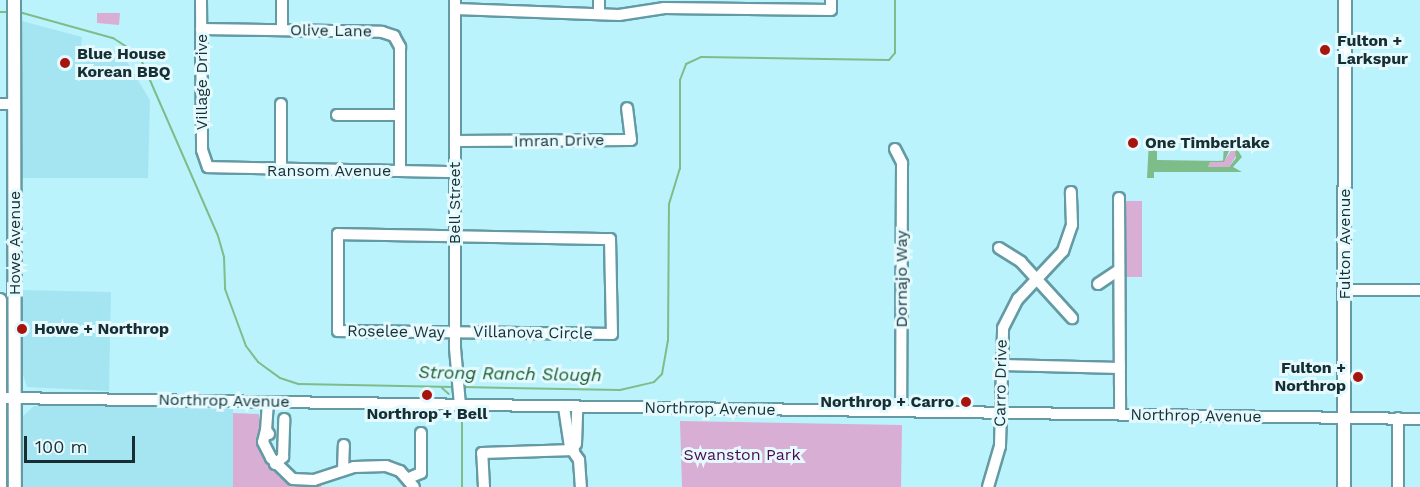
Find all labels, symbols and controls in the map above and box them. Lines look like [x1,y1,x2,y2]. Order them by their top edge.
street label: Olive Lane [290,21,372,41]
place label: Fulton + Larkspur [1337,31,1408,69]
street label: Village Drive [192,34,212,130]
marker: Fulton + Larkspur [1318,43,1332,57]
place label: Blue House Korean BBQ [77,44,171,82]
marker: Blue House Korean BBQ [58,56,72,70]
street label: Imran Drive [514,131,604,151]
place label: One Timberlake [1145,133,1270,153]
marker: One Timberlake [1126,136,1140,150]
street label: Ransom Avenue [267,161,391,181]
street label: Bell Street [445,161,465,245]
street label: Fulton Avenue [1335,188,1355,300]
street label: Howe Avenue [5,190,25,296]
street label: Dornajo Way [892,230,912,328]
place label: Howe + Northrop [34,319,169,339]
marker: Howe + Northrop [15,322,29,336]
street label: Roselee Way [347,322,445,342]
street label: Villanova Circle [473,322,593,344]
street label: Carro Drive [991,339,1011,427]
place label: Fulton + Northrop [1274,358,1346,396]
water label: Strong Ranch Slough [418,362,602,386]
marker: Fulton + Northrop [1351,370,1365,384]
marker: Northrop + Bell [420,388,434,402]
street label: Northrop Avenue [158,390,290,412]
place label: Northrop + Carro [820,392,954,412]
marker: Northrop + Carro [959,395,973,409]
street label: Northrop Avenue [644,398,776,420]
place label: Northrop + Bell [366,404,488,424]
street label: Northrop Avenue [1130,405,1262,427]
scale bar [27,424,138,462]
text: 100 m [35,436,88,457]
park label: Swanston Park [684,445,800,465]

